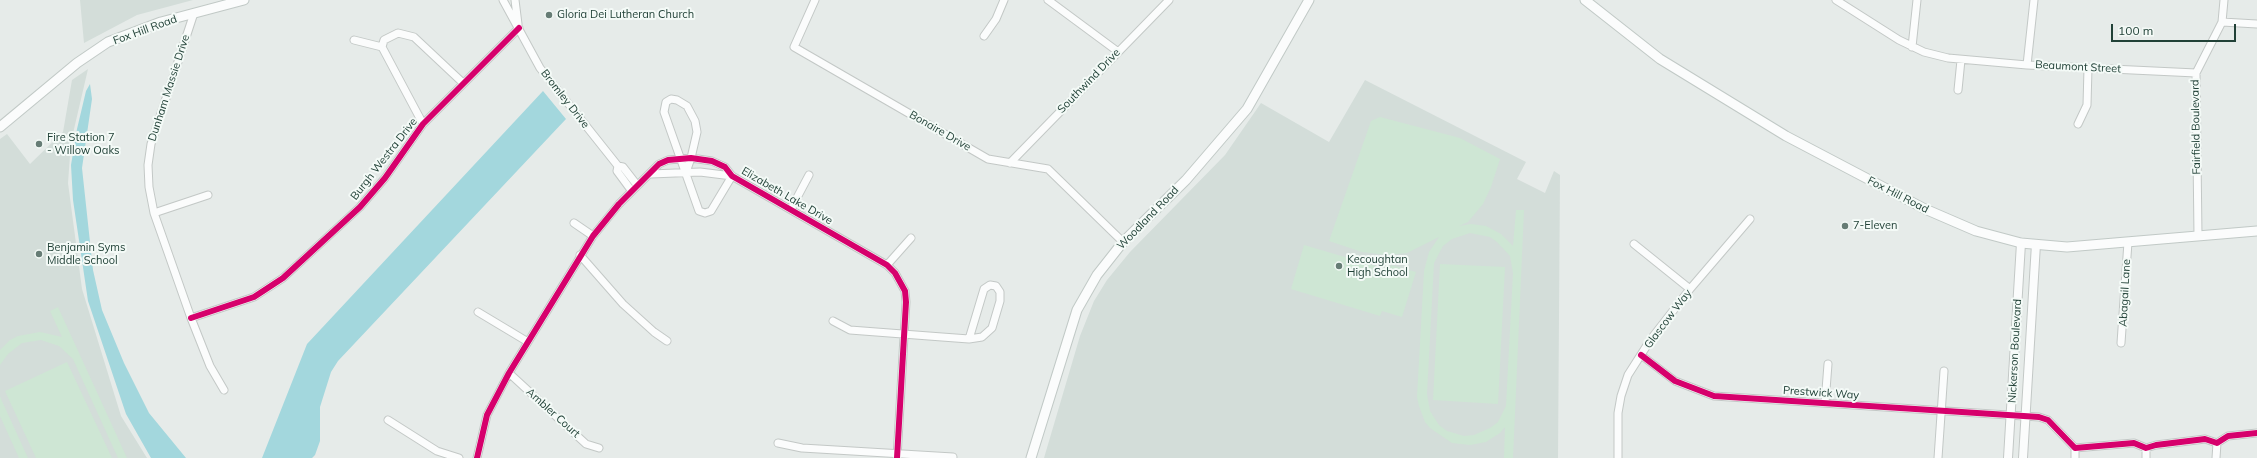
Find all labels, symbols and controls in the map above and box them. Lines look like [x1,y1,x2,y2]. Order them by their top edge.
place label: Gloria Dei Lutheran Church [557,8,694,22]
marker: Gloria Dei Lutheran Church [544,10,554,20]
street label: Fox Hill Road [111,12,179,48]
scale bar [2113,16,2238,42]
text: 100 m [2118,23,2153,38]
street label: Dunham Massie Drive [145,33,193,143]
street label: Southwind Drive [1055,46,1123,116]
street label: Beaumont Street [2035,58,2121,76]
street label: Bromley Drive [538,67,592,131]
street label: Fairfield Boulevard [2189,79,2203,175]
street label: Bonaire Drive [907,108,973,154]
street label: Burgh Westra Drive [348,115,420,203]
place label: Fire Station 7 - Willow Oaks [47,131,119,157]
marker: Fire Station 7 - Willow Oaks [34,139,44,149]
street label: Elizabeth Lake Drive [739,164,835,228]
street label: Fox Hill Road [1865,174,1931,216]
street label: Woodland Road [1114,184,1182,252]
place label: 7-Eleven [1853,219,1897,233]
marker: 7-Eleven [1840,221,1850,231]
place label: Benjamin Syms Middle School [47,241,125,267]
marker: Benjamin Syms Middle School [34,249,44,259]
place label: Kecoughtan High School [1347,253,1408,279]
street label: Abagail Lane [2117,259,2133,327]
marker: Kecoughtan High School [1334,261,1344,271]
street label: Glascow Way [1641,287,1695,351]
street label: Nickerson Boulevard [2006,299,2024,403]
street label: Prestwick Way [1782,384,1860,402]
street label: Ambler Court [523,385,583,441]

